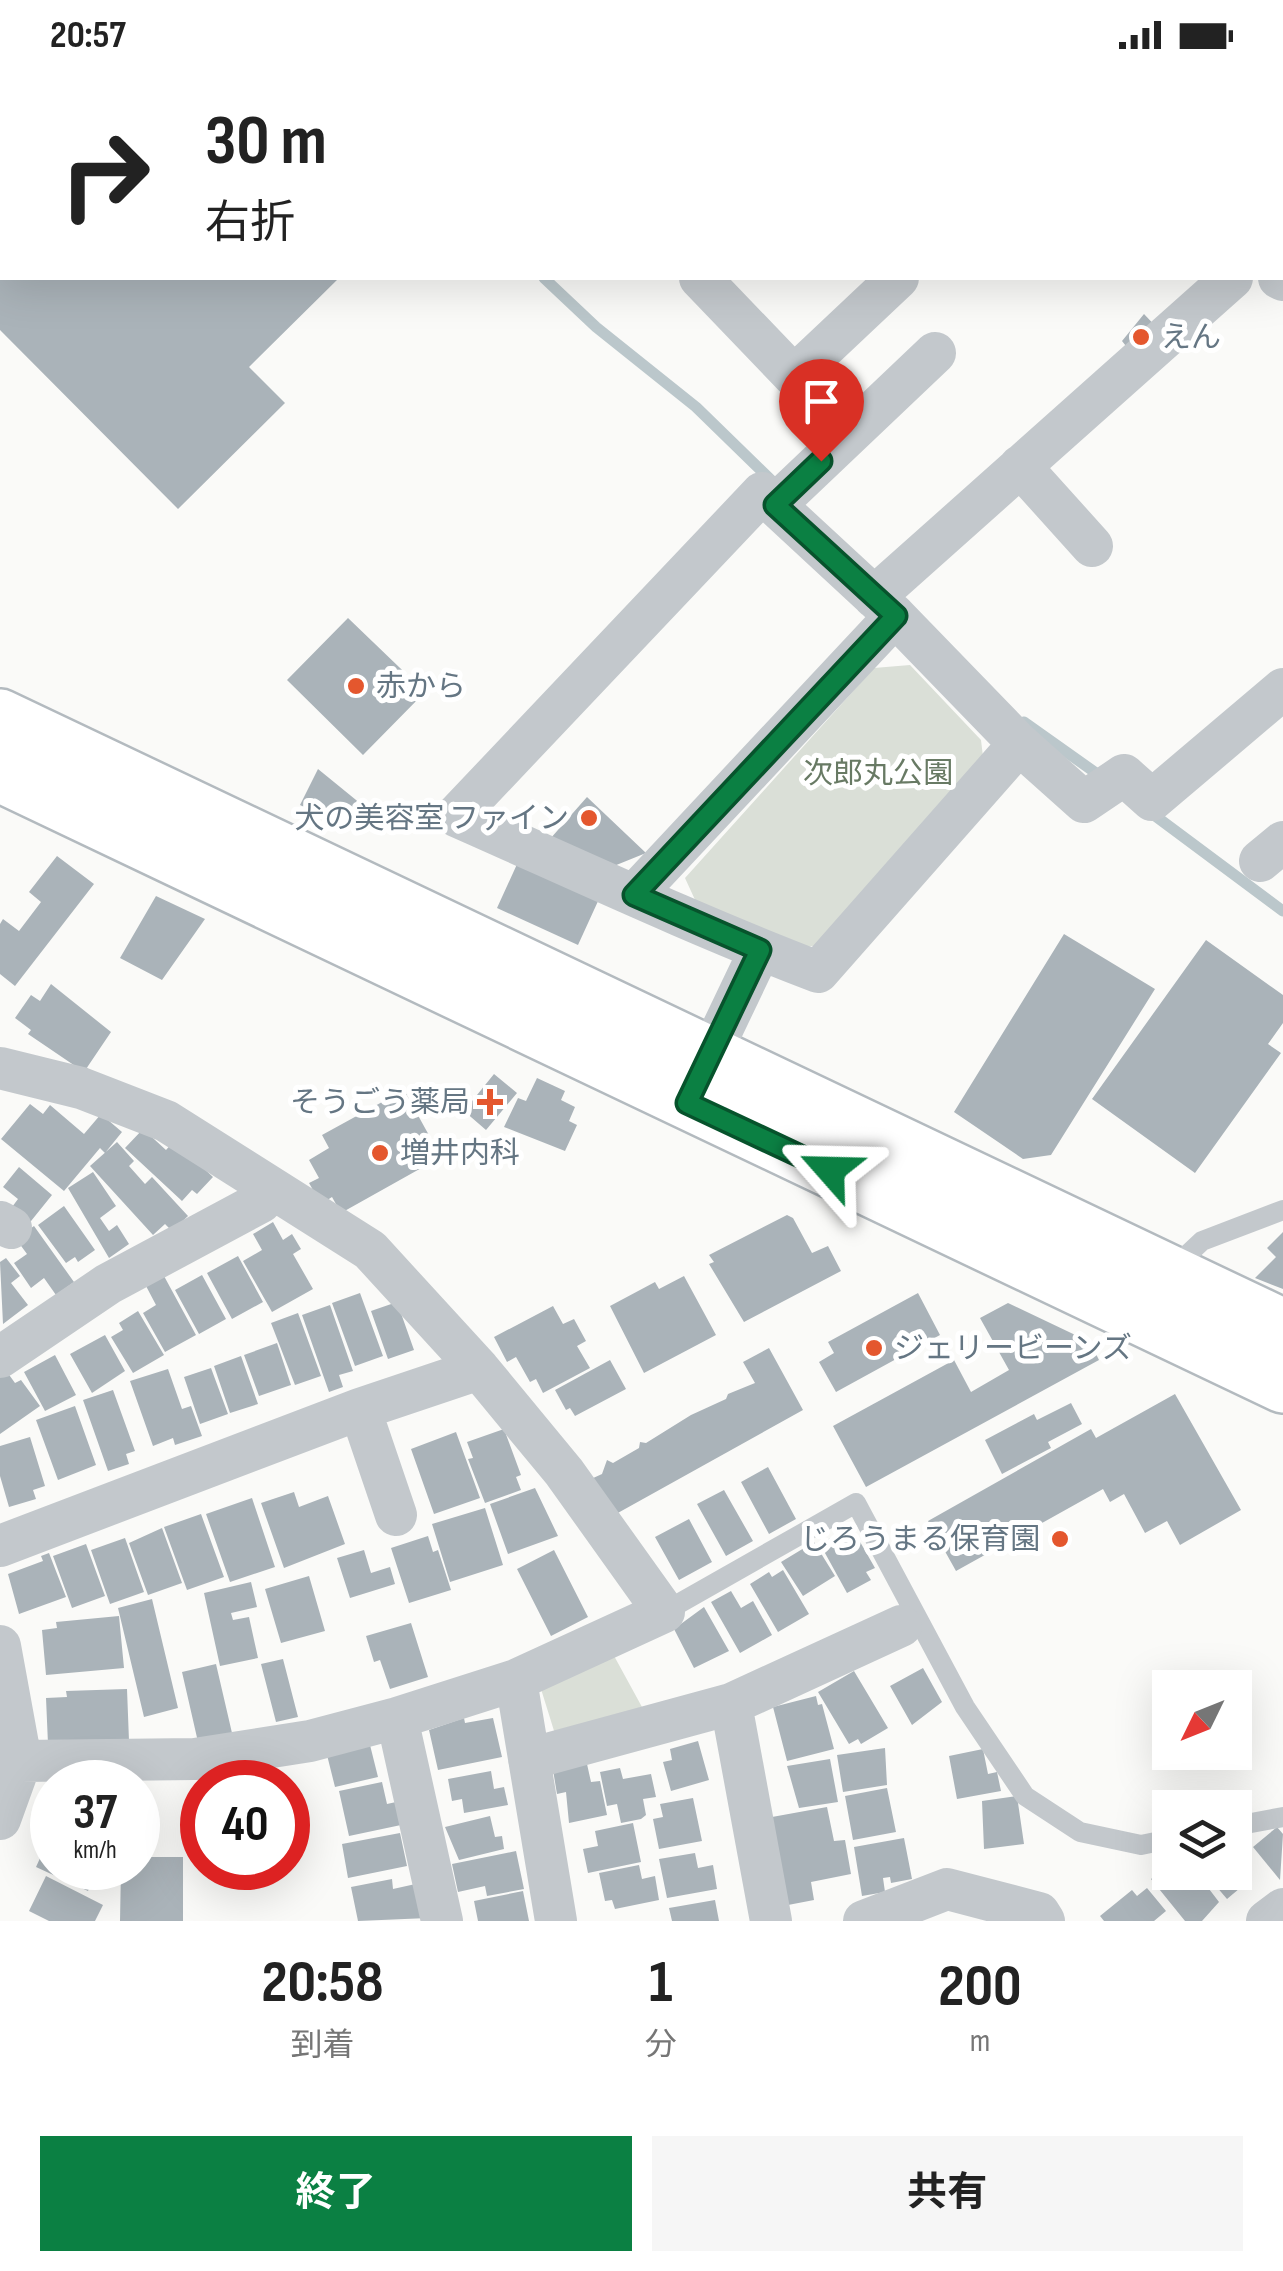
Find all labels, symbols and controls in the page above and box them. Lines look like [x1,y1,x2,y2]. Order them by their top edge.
text: 20:57 [50,13,126,58]
text: 30 m [205,100,327,184]
icon: right [40,110,170,240]
text: 右折 [205,196,295,251]
place label: えん [1161,320,1221,356]
marker: えん [1130,326,1152,348]
pin [779,359,864,462]
icon: arrive [794,374,849,429]
place label: 赤から [376,669,466,705]
marker: 赤から [345,675,367,697]
park label: 次郎丸公園 [803,756,953,792]
place label: 犬の美容室 ファイン [294,801,569,837]
marker: 犬の美容室 ファイン [578,807,600,829]
place label: そうごう薬局 [290,1085,470,1121]
marker: そうごう薬局 [479,1091,501,1113]
position arrow [778,1118,882,1222]
place label: 増井内科 [400,1136,520,1172]
marker: 増井内科 [369,1142,391,1164]
place label: ジェリービーンズ [894,1331,1132,1367]
marker: ジェリービーンズ [863,1337,885,1359]
place label: じろうまる保育園 [800,1522,1040,1558]
marker: じろうまる保育園 [1049,1528,1071,1550]
north arrow [1152,1670,1252,1770]
map controls [1152,1670,1252,1890]
speed limit sign: 40 [180,1760,310,1890]
text: 37 [73,1783,117,1843]
button: layers [1152,1790,1252,1890]
text: km/h [73,1835,117,1866]
text: 20:58 [261,1947,384,2019]
text: 1 [649,1947,673,2019]
text: 200 [938,1951,1022,2023]
text: m [970,2022,990,2061]
text: 到着 [290,2026,354,2065]
text: 分 [645,2026,677,2065]
button: 終了 [40,2136,632,2251]
button: 共有 [652,2136,1243,2251]

